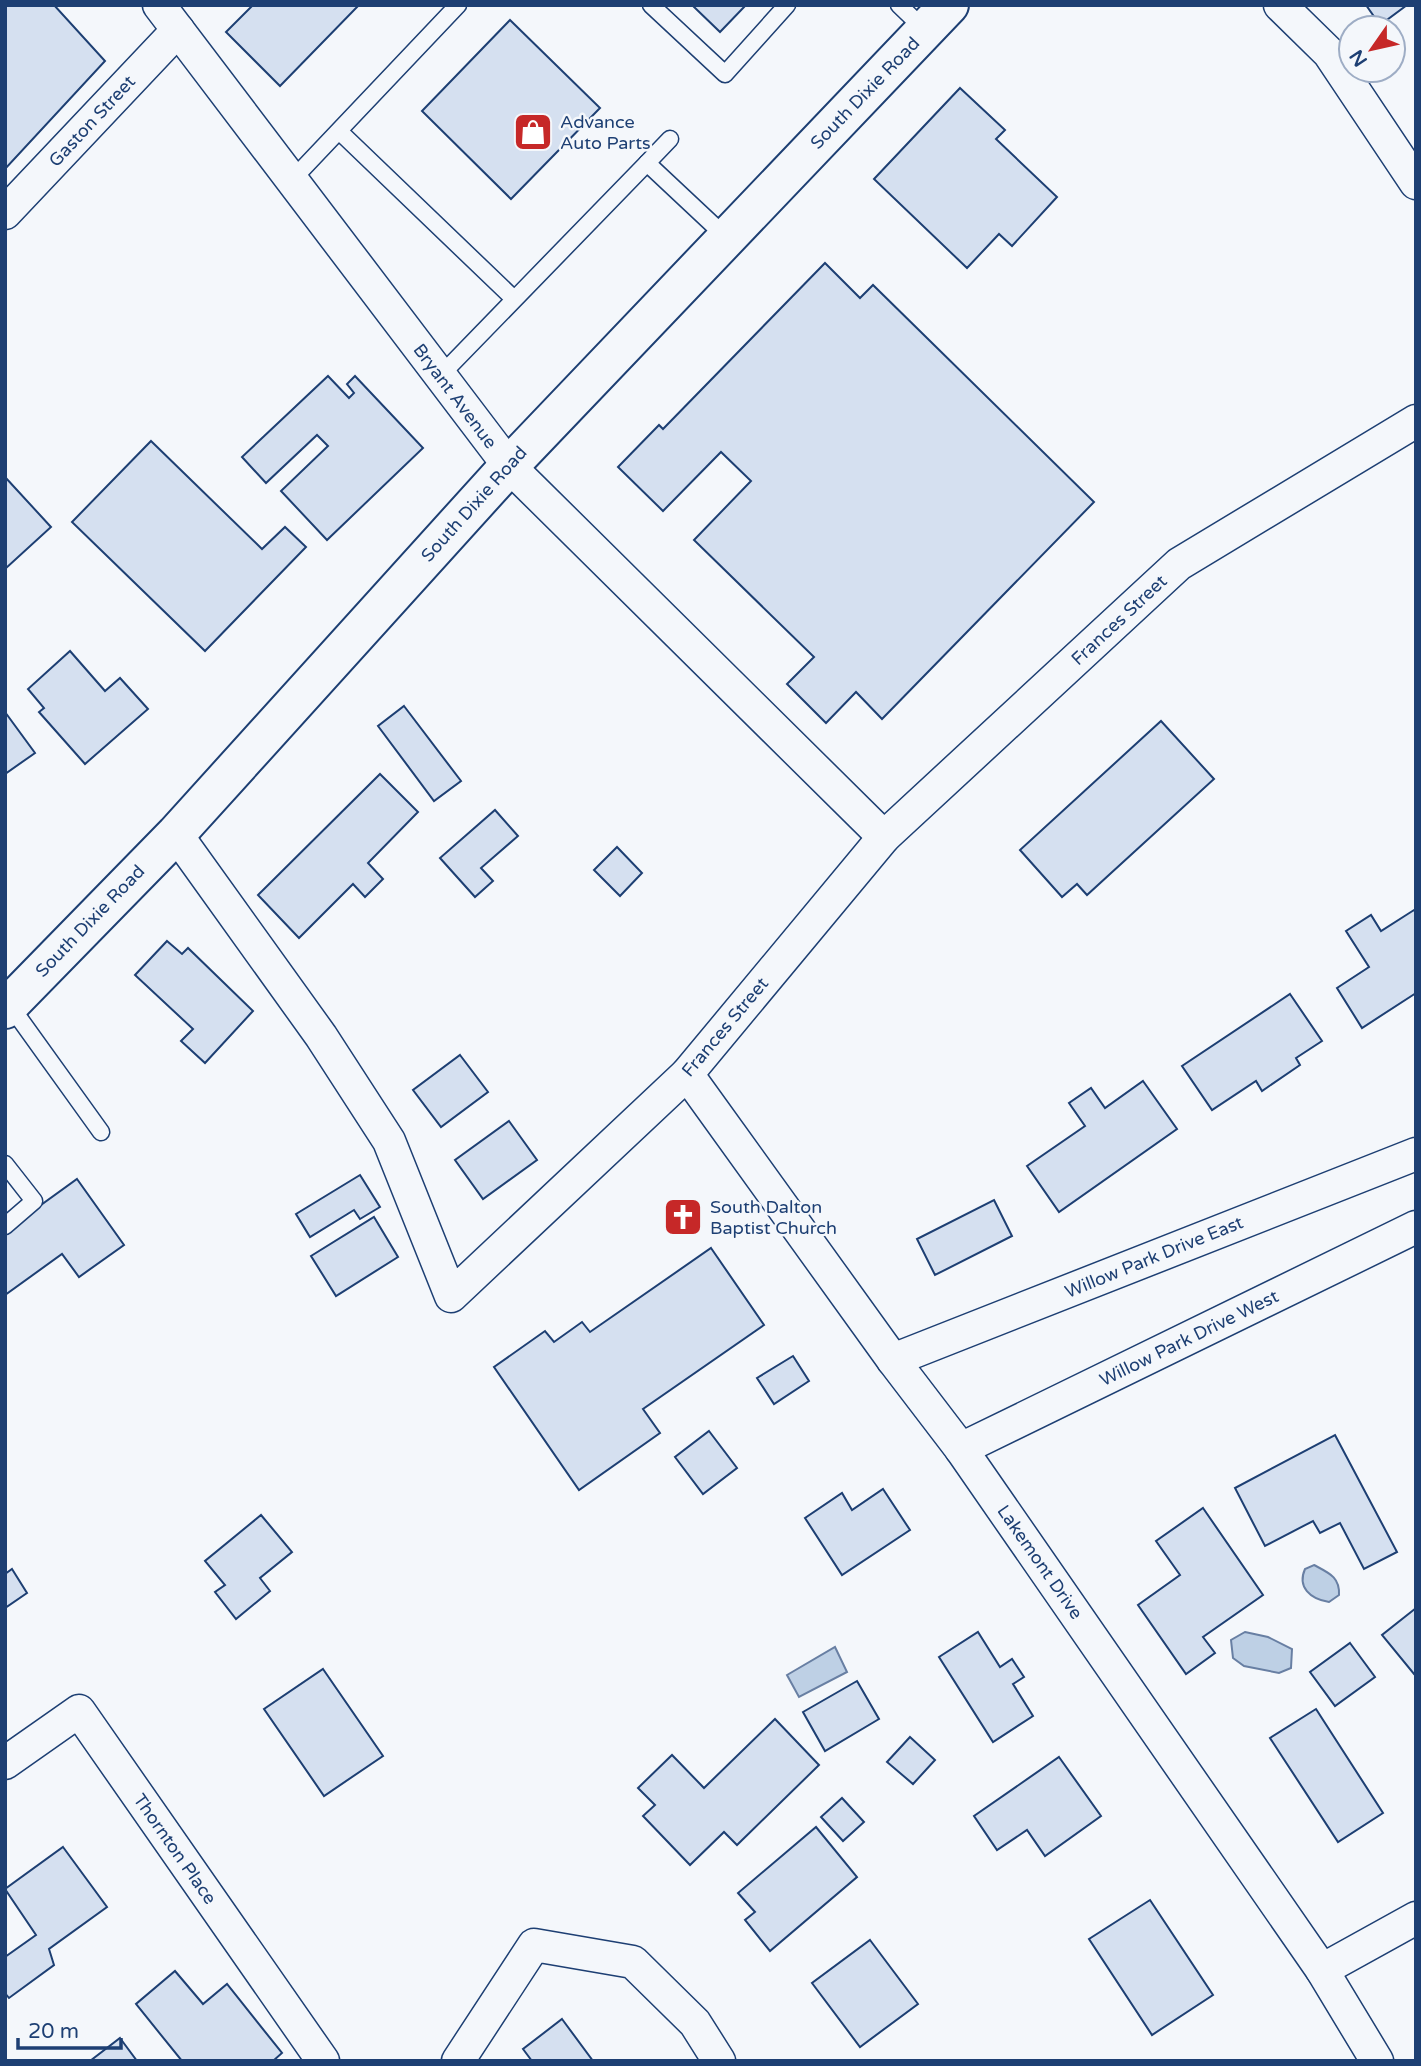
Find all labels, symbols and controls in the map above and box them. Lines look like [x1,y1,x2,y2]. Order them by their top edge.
north arrow [1337,14,1407,84]
street label: South Dixie Road [806,32,924,154]
text: N [1345,45,1372,70]
street label: Gaston Street [44,71,140,171]
shop icon: Advance Auto Parts [512,111,554,153]
place label: Advance Auto Parts [560,111,651,154]
street label: Bryant Avenue [408,339,502,453]
street label: South Dixie Road [416,442,532,566]
street label: Frances Street [1067,570,1172,670]
street label: South Dixie Road [31,860,149,982]
street label: Frances Street [677,973,773,1081]
church icon: South Dalton Baptist Church [662,1196,704,1238]
place label: South Dalton Baptist Church [710,1196,837,1239]
street label: Willow Park Drive East [1062,1211,1246,1303]
street label: Willow Park Drive West [1096,1285,1282,1391]
street label: Lakemont Drive [992,1501,1088,1623]
street label: Thornton Place [129,1789,221,1909]
scale bar [18,2007,121,2050]
text: 20 m [28,2019,79,2044]

